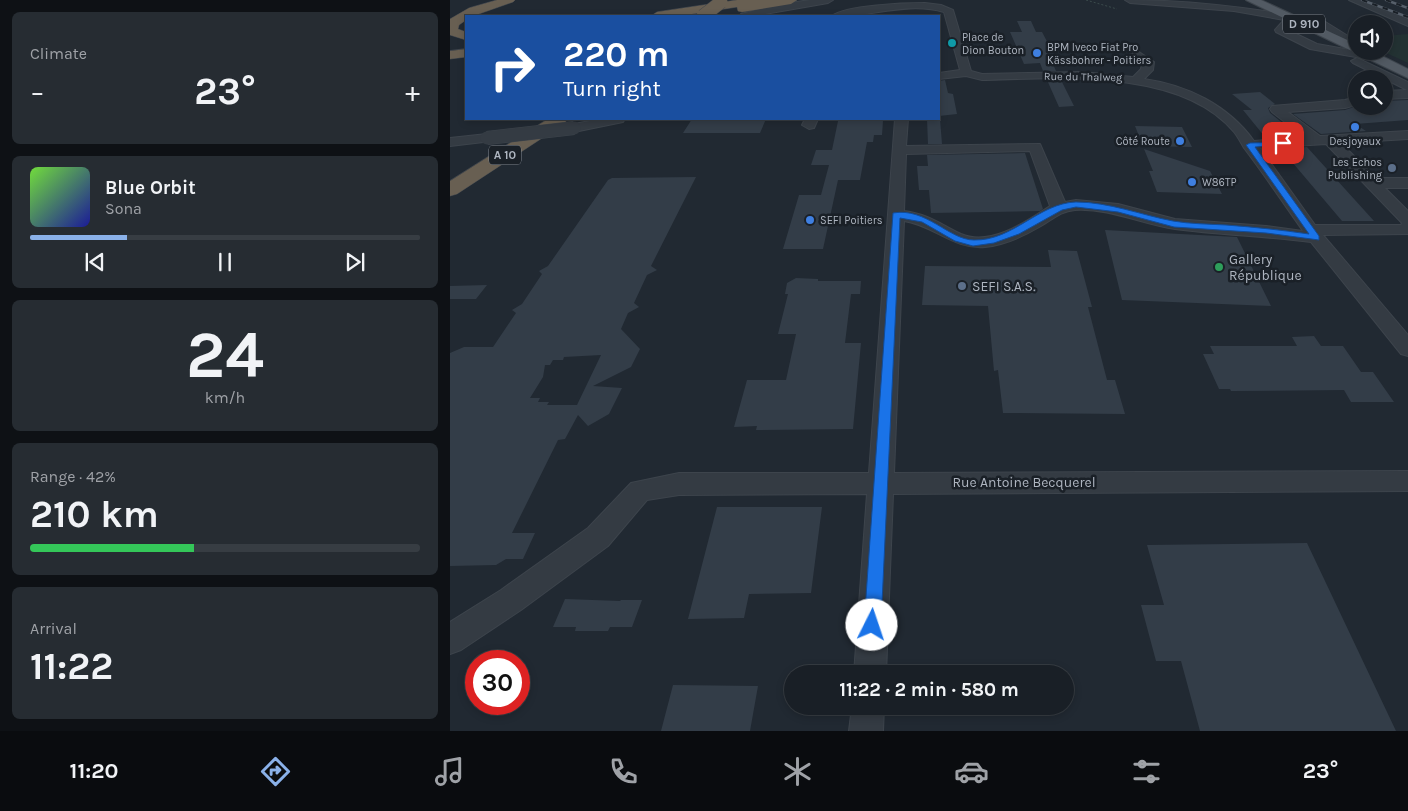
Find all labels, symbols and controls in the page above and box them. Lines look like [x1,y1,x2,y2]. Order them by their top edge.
road number: D 910 [1283,14,1325,34]
map controls [1348,15,1393,115]
button: sound [1348,15,1393,60]
place label: Place de Dion Bouton [962,31,1024,57]
text: 220 m [563,34,670,75]
icon: right [480,35,545,100]
marker: Place de Dion Bouton [946,37,958,49]
place label: BPM Iveco Fiat Pro Kässbohrer - Poitiers [1047,41,1152,67]
text: Climate [30,44,87,63]
marker: BPM Iveco Fiat Pro Kässbohrer - Poitiers [1031,47,1043,59]
text: 23° [194,69,256,114]
street label: Rue du Thalweg [1044,70,1123,84]
button: search [1348,70,1393,115]
text: − [30,75,45,108]
text: + [405,75,420,108]
text: Turn right [563,76,661,102]
marker: Desjoyaux [1349,121,1361,133]
pin [1262,122,1304,164]
icon: arrive [1269,129,1297,157]
place label: Côté Route [1116,135,1170,148]
marker: Côté Route [1174,135,1186,147]
place label: Desjoyaux [1329,135,1381,148]
road number: A 10 [489,146,521,164]
place label: Les Echos Publishing [1328,156,1383,182]
marker: Les Echos Publishing [1386,162,1398,174]
marker: W86TP [1186,176,1198,188]
place label: W86TP [1202,176,1237,189]
text: Blue Orbit [105,177,196,199]
text: Sona [105,199,142,218]
marker: SEFI Poitiers [804,214,816,226]
place label: SEFI Poitiers [820,214,883,227]
icon: previous [81,248,109,276]
icon: pause [211,248,239,276]
icon: next [341,248,369,276]
place label: Gallery République [1229,251,1302,284]
marker: Gallery République [1213,261,1225,273]
place label: SEFI S.A.S. [972,278,1036,295]
marker: SEFI S.A.S. [956,280,968,292]
text: 24 [186,317,264,393]
text: km/h [205,388,245,407]
text: Range · 42% [30,467,116,486]
street label: Rue Antoine Becquerel [952,474,1096,491]
text: 210 km [30,492,159,537]
position arrow [845,598,897,650]
text: Arrival [30,619,77,638]
text: 11:22 [30,644,113,689]
speed limit sign: 30 [465,650,530,715]
text: 11:22 · 2 min · 580 m [839,679,1019,701]
icon: directions [258,754,293,789]
icon: music [432,754,467,789]
icon: phone [606,754,641,789]
icon: climate [780,754,815,789]
icon: car [954,754,989,789]
icon: filters [1129,754,1164,789]
text: 11:20 [70,758,118,784]
text: 23° [1303,758,1338,784]

